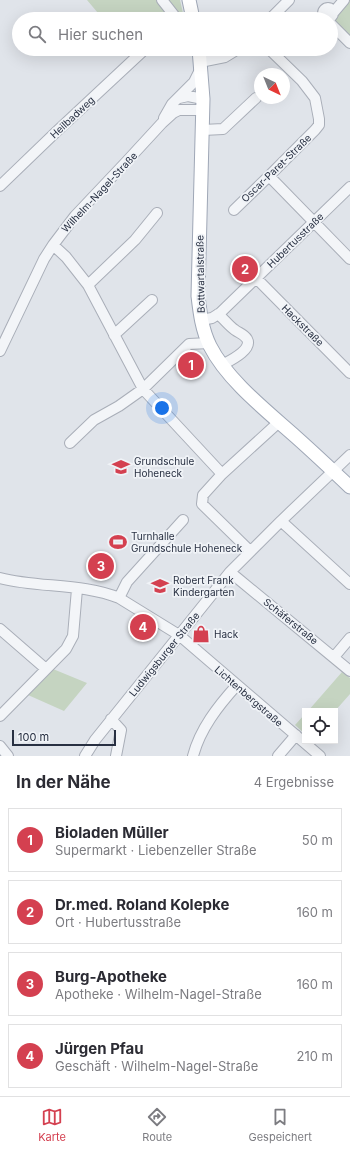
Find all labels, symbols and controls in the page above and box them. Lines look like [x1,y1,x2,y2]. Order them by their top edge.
search box [12,12,338,56]
icon: search [26,23,48,45]
text: Hier suchen [58,25,143,44]
north arrow [254,68,290,104]
street label: Heilbadweg [47,94,97,140]
street label: Oscar-Paret-Straße [239,131,314,204]
street label: Wilhelm-Nagel-Straße [59,149,139,235]
street label: Hubertusstraße [264,210,326,270]
street label: Bottwartalstraße [193,235,207,313]
pin: 2 [232,254,258,284]
street label: Hackstraße [280,302,327,349]
pin: 1 [178,350,204,380]
your location [152,398,172,418]
place label: Grundschule Hoheneck [134,455,194,479]
school or university icon: Grundschule Hoheneck [111,457,131,477]
place label: Turnhalle Grundschule Hoheneck [131,530,243,554]
sports icon: Turnhalle Grundschule Hoheneck [108,532,128,552]
pin: 3 [88,551,114,581]
place label: Robert Frank Kindergarten [173,574,234,598]
school or university icon: Robert Frank Kindergarten [150,576,170,596]
street label: Schäferstraße [261,595,321,647]
street label: Ludwigsburger Straße [126,609,202,699]
pin: 4 [130,612,156,642]
shop icon: Hack [191,624,211,644]
place label: Hack [214,628,239,640]
street label: Lichtenbergstraße [213,663,286,729]
map controls [302,708,338,744]
button: locate [302,708,338,744]
scale bar [12,728,116,747]
text: 100 m [18,730,49,744]
text: In der Nähe [16,772,111,792]
text: 4 Ergebnisse [254,774,334,790]
text: Bioladen Müller [55,823,169,842]
text: 1 [27,832,33,848]
text: 50 m [302,832,333,848]
text: Supermarkt · Liebenzeller Straße [55,842,257,858]
text: Dr.med. Roland Kolepke [55,895,229,914]
text: 2 [26,904,34,920]
text: 160 m [296,904,333,920]
text: Ort · Hubertusstraße [55,914,181,930]
text: Burg-Apotheke [55,967,167,986]
text: 3 [26,976,34,992]
text: 160 m [296,976,333,992]
text: Apotheke · Wilhelm-Nagel-Straße [55,986,262,1002]
text: Jürgen Pfau [55,1039,144,1058]
text: 4 [26,1048,34,1064]
text: 210 m [297,1048,333,1064]
text: Geschäft · Wilhelm-Nagel-Straße [55,1058,258,1074]
tab: Karte [38,1106,66,1144]
tab: Route [142,1106,172,1144]
tab: Gespeichert [248,1106,312,1144]

